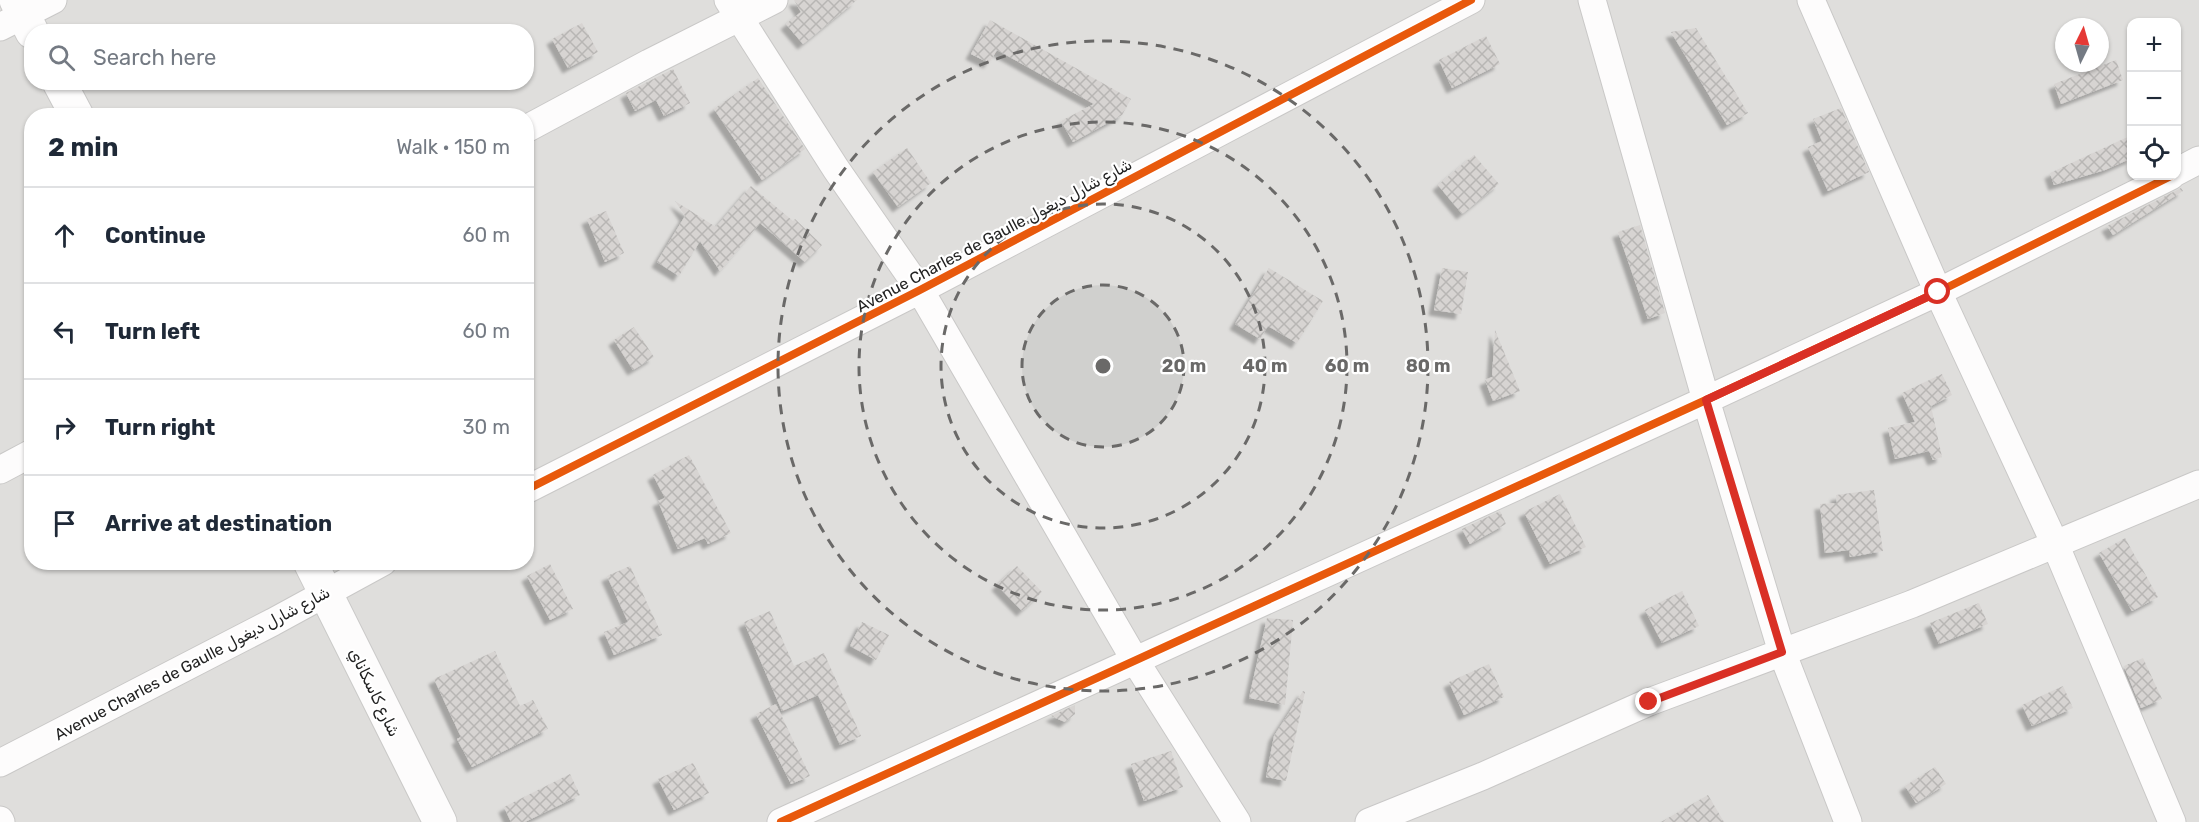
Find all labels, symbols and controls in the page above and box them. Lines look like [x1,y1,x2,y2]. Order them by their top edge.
north arrow [2055,18,2109,72]
map controls [2127,18,2181,180]
button: + [2127,18,2181,72]
search box [24,24,534,90]
icon: search [45,41,78,74]
text: Search here [93,44,216,71]
button: − [2127,72,2181,126]
button: locate [2127,126,2181,180]
text: 2 min [48,132,118,163]
text: Walk · 150 m [396,135,510,159]
street label: Avenue Charles de Gaulle شارع شارل ديغول [853,155,1136,318]
icon: ahead [48,219,81,252]
text: Continue [105,222,206,249]
text: 60 m [463,223,510,247]
route start [1924,278,1950,304]
icon: left [48,315,81,348]
text: Turn left [105,318,200,345]
text: 60 m [463,319,510,343]
text: 20 m [1162,355,1206,377]
text: 40 m [1243,355,1287,377]
text: 60 m [1325,355,1369,377]
text: 80 m [1406,355,1450,377]
centre of rings [1093,356,1113,376]
icon: right [48,411,81,444]
text: Turn right [105,414,215,441]
text: 30 m [463,415,510,439]
icon: arrive [48,507,81,540]
text: Arrive at destination [105,510,332,537]
street label: Avenue Charles de Gaulle شارع شارل ديغول [51,583,334,746]
street label: شارع كاسكاناي [343,645,404,740]
route end [1635,688,1661,714]

